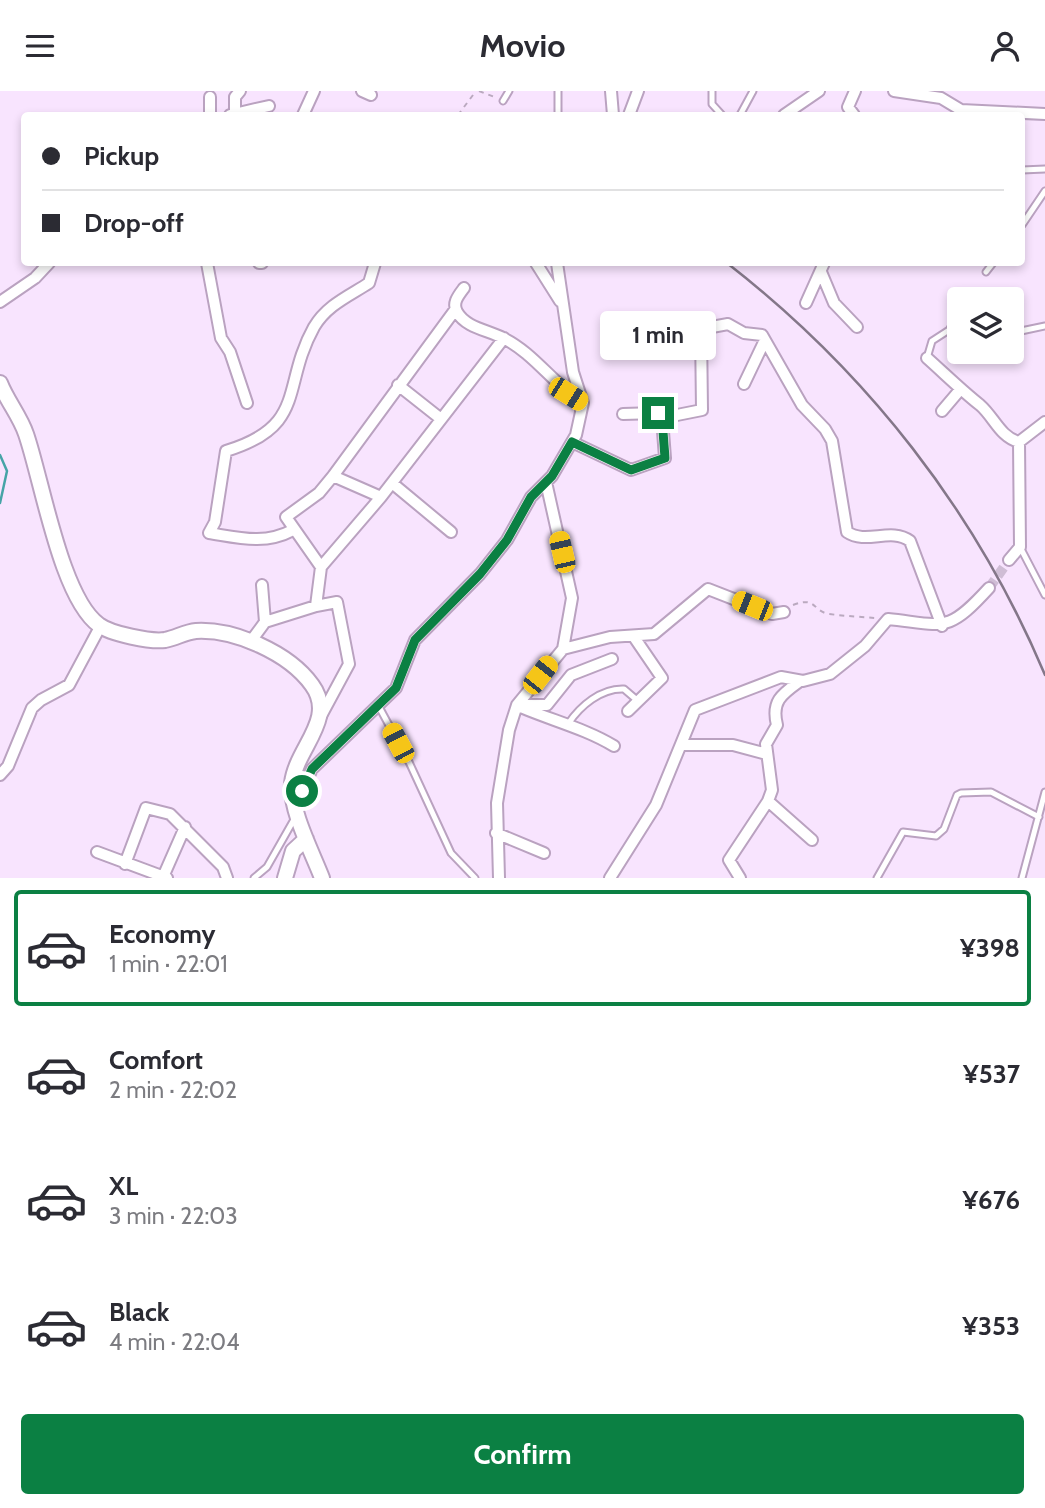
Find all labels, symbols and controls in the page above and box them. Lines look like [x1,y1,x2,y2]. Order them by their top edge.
text: Movio [480,26,565,65]
icon: menu [21,27,59,65]
icon: person [986,27,1024,65]
text: Pickup [84,140,159,172]
text: Drop-off [84,207,184,239]
map controls [947,287,1024,364]
button: layers [947,287,1024,364]
callout: 1 min [600,311,716,361]
text: 1 min [632,321,684,349]
car [545,374,592,414]
route end [642,397,674,429]
car [548,529,577,575]
car [729,588,776,624]
car [519,652,562,698]
car [379,720,418,766]
route start [286,775,318,807]
icon: car [25,917,88,980]
text: Economy [109,918,215,950]
text: ¥398 [960,932,1020,964]
text: 1 min · 22:01 [109,950,228,978]
icon: car [25,1043,88,1106]
text: Comfort [109,1044,203,1076]
text: ¥537 [963,1058,1020,1090]
text: 2 min · 22:02 [109,1076,237,1104]
icon: car [25,1169,88,1232]
text: XL [109,1170,138,1202]
text: ¥676 [962,1184,1020,1216]
text: 3 min · 22:03 [109,1202,238,1230]
icon: car [25,1295,88,1358]
text: Black [109,1296,169,1328]
text: ¥353 [962,1310,1020,1342]
text: 4 min · 22:04 [109,1328,239,1356]
button: Confirm [21,1414,1024,1494]

